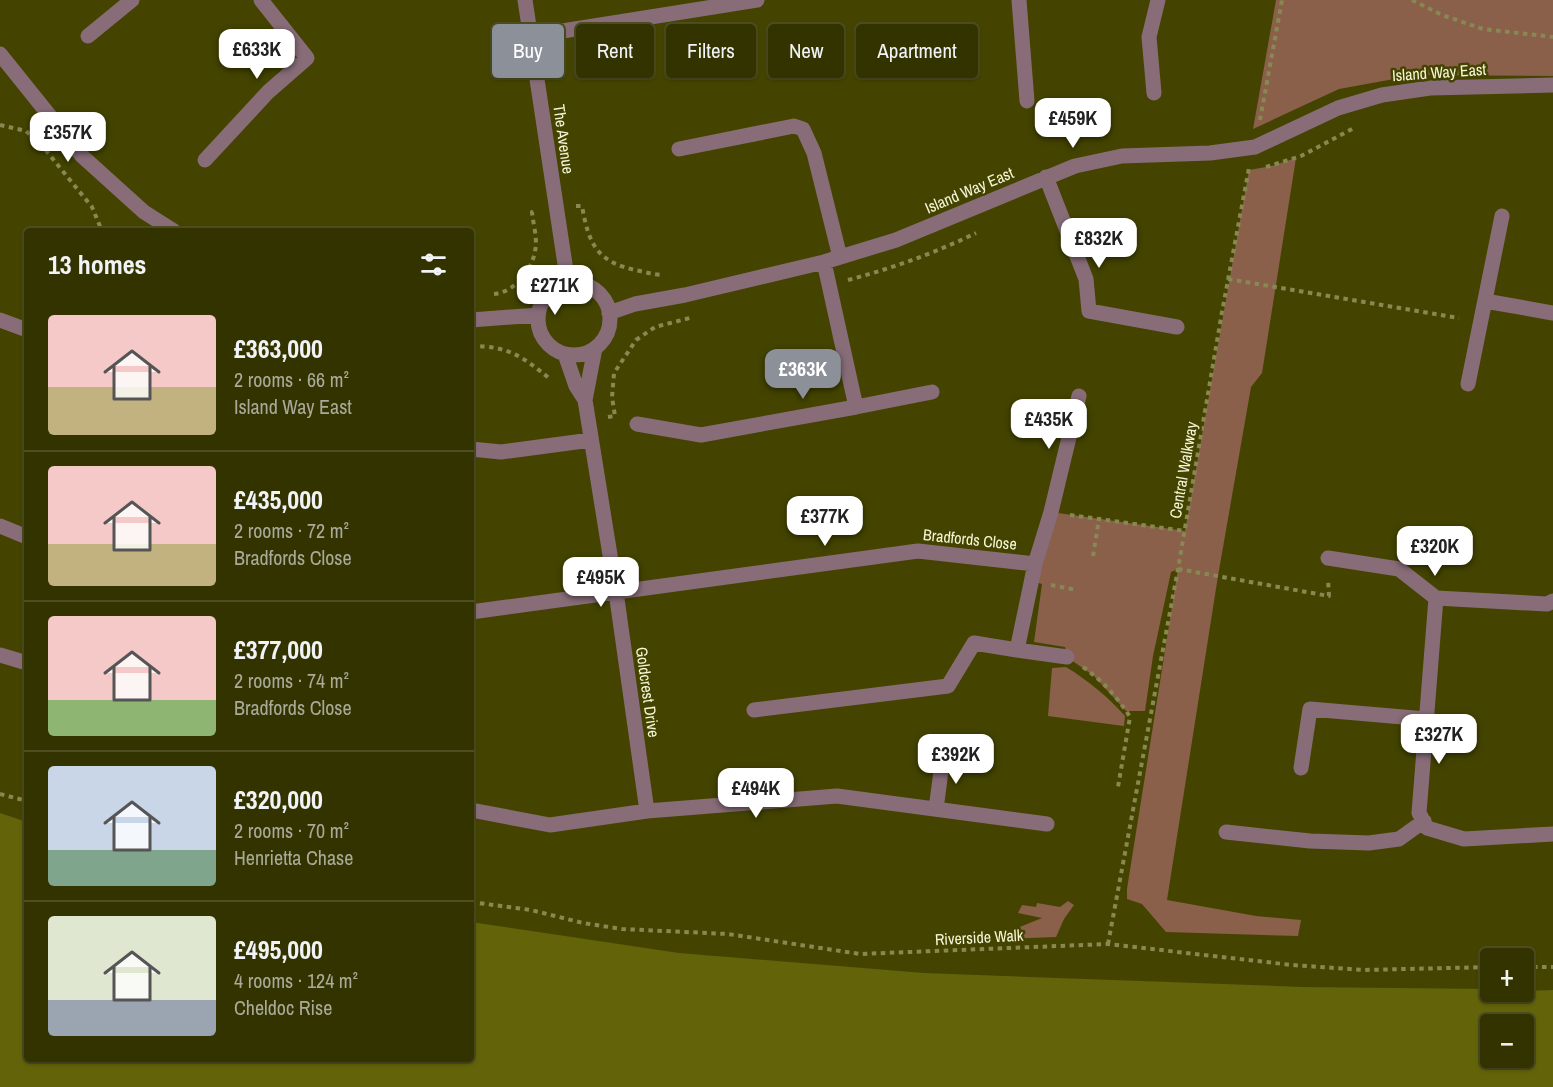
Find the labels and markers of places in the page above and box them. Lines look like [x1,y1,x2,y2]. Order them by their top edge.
pin: £633K [215,29,299,80]
pin: £459K [1031,98,1115,149]
pin: £357K [26,112,110,163]
pin: £832K [1057,218,1141,269]
pin: £271K [513,265,597,316]
pin: £363K [761,349,845,400]
pin: £435K [1007,399,1091,450]
pin: £377K [783,496,867,547]
pin: £320K [1393,526,1477,577]
pin: £495K [559,557,643,608]
pin: £327K [1397,714,1481,765]
pin: £392K [914,734,998,785]
pin: £494K [714,768,798,819]

